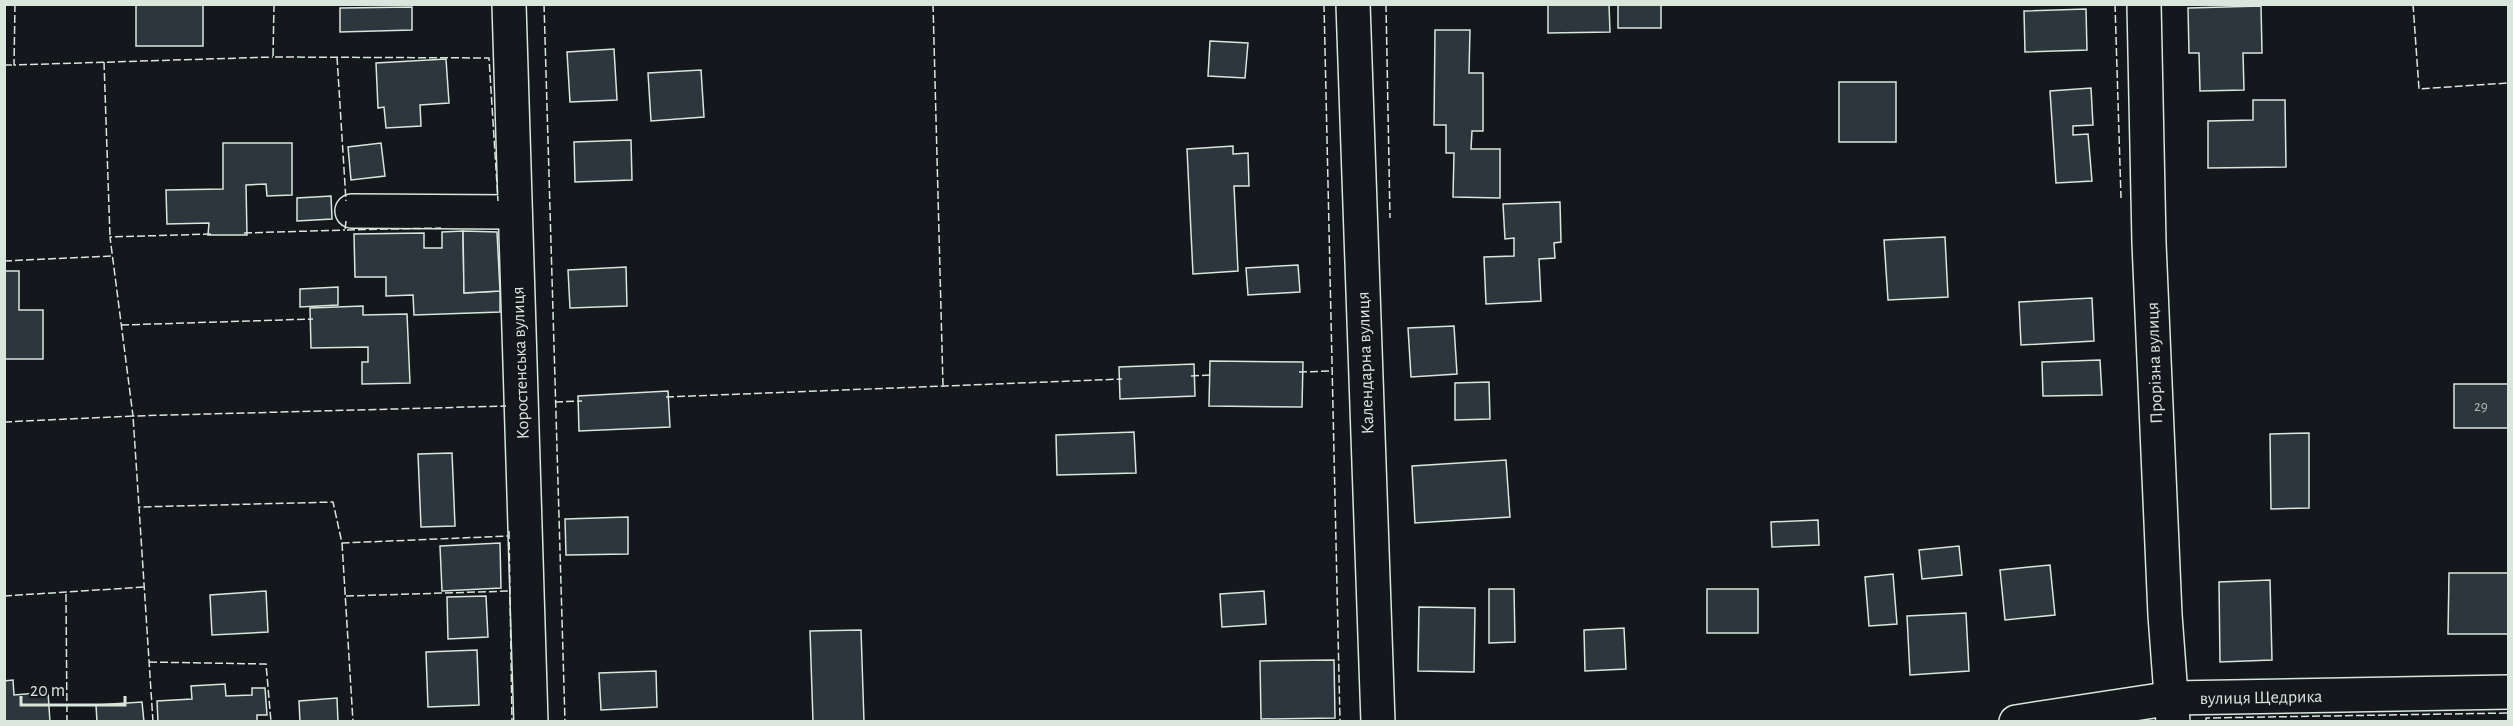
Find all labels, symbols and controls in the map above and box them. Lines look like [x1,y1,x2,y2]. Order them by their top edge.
street label: Коростенська вулиця [509,286,533,440]
street label: Календарна вулиця [1355,291,1377,435]
street label: Прорізна вулиця [2144,302,2166,424]
house number: 29 [2474,399,2488,414]
scale bar [21,669,124,707]
text: 20 m [30,682,65,700]
street label: вулиця Щедрика [2199,688,2323,708]

